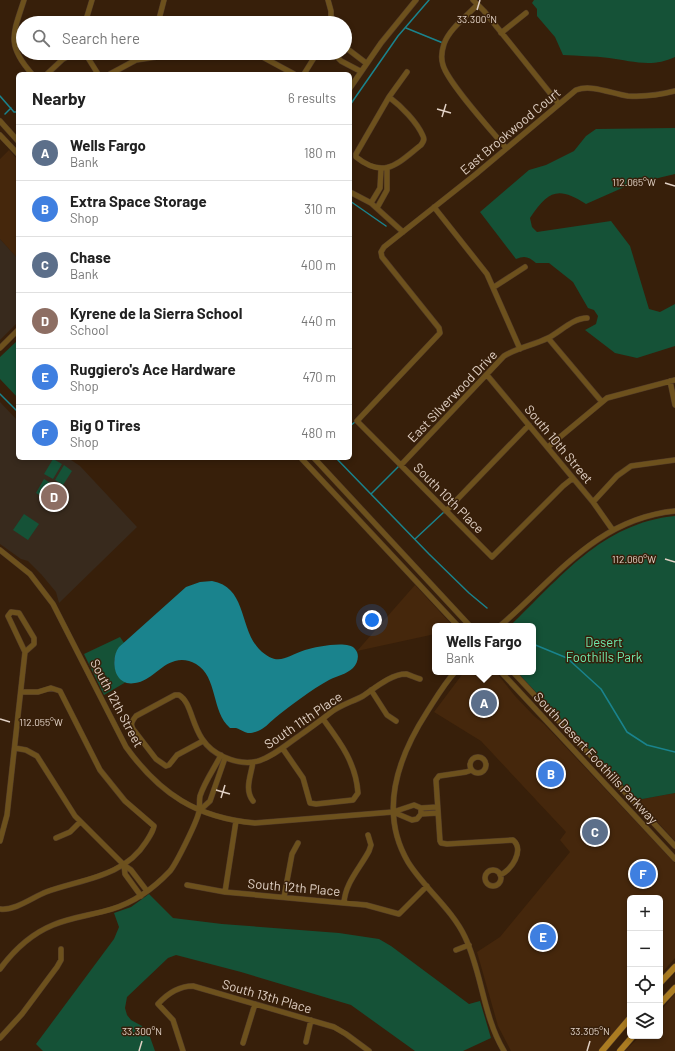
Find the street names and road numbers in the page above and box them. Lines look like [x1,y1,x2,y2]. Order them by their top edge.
street label: East Brookwood Court [457,84,563,178]
street label: East Silverwood Drive [404,347,500,445]
street label: South 10th Street [521,401,597,487]
street label: South 10th Place [410,459,488,537]
street label: South 12th Street [87,656,147,750]
street label: South 11th Place [261,688,345,752]
street label: South Desert Foothills Parkway [531,689,661,827]
street label: South 12th Place [247,875,341,899]
street label: South 13th Place [220,976,314,1016]

